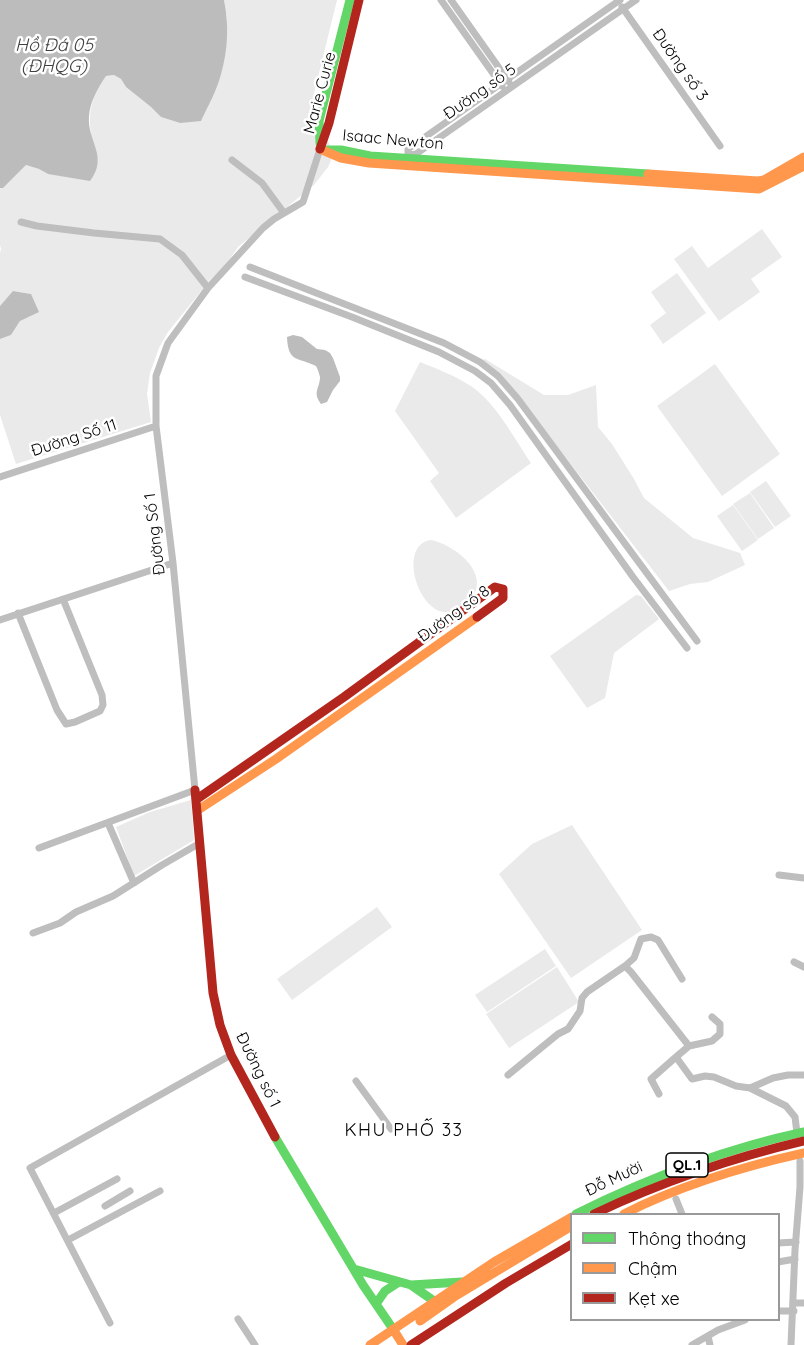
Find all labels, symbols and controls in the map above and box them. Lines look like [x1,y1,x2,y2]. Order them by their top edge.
street label: Đường số 3 [648,25,712,105]
water label: Hồ Đá 05 (ĐHQG) [15,35,93,78]
street label: Marie Curie [300,50,340,136]
street label: Đường số 5 [440,60,520,124]
street label: Isaac Newton [342,126,444,154]
street label: Đường Số 11 [29,415,119,461]
street label: Đường Số 1 [140,492,170,576]
street label: Đường số 8 [414,582,494,646]
street label: Đường số 1 [232,1029,284,1111]
district label: KHU PHỐ 33 [344,1120,464,1142]
road number: QL.1 [666,1153,708,1177]
street label: Đỗ Mười [582,1157,646,1201]
legend [570,1213,780,1321]
text: Thông thoáng [628,1227,746,1250]
text: Chậm [628,1257,677,1280]
text: Kẹt xe [628,1287,680,1310]

